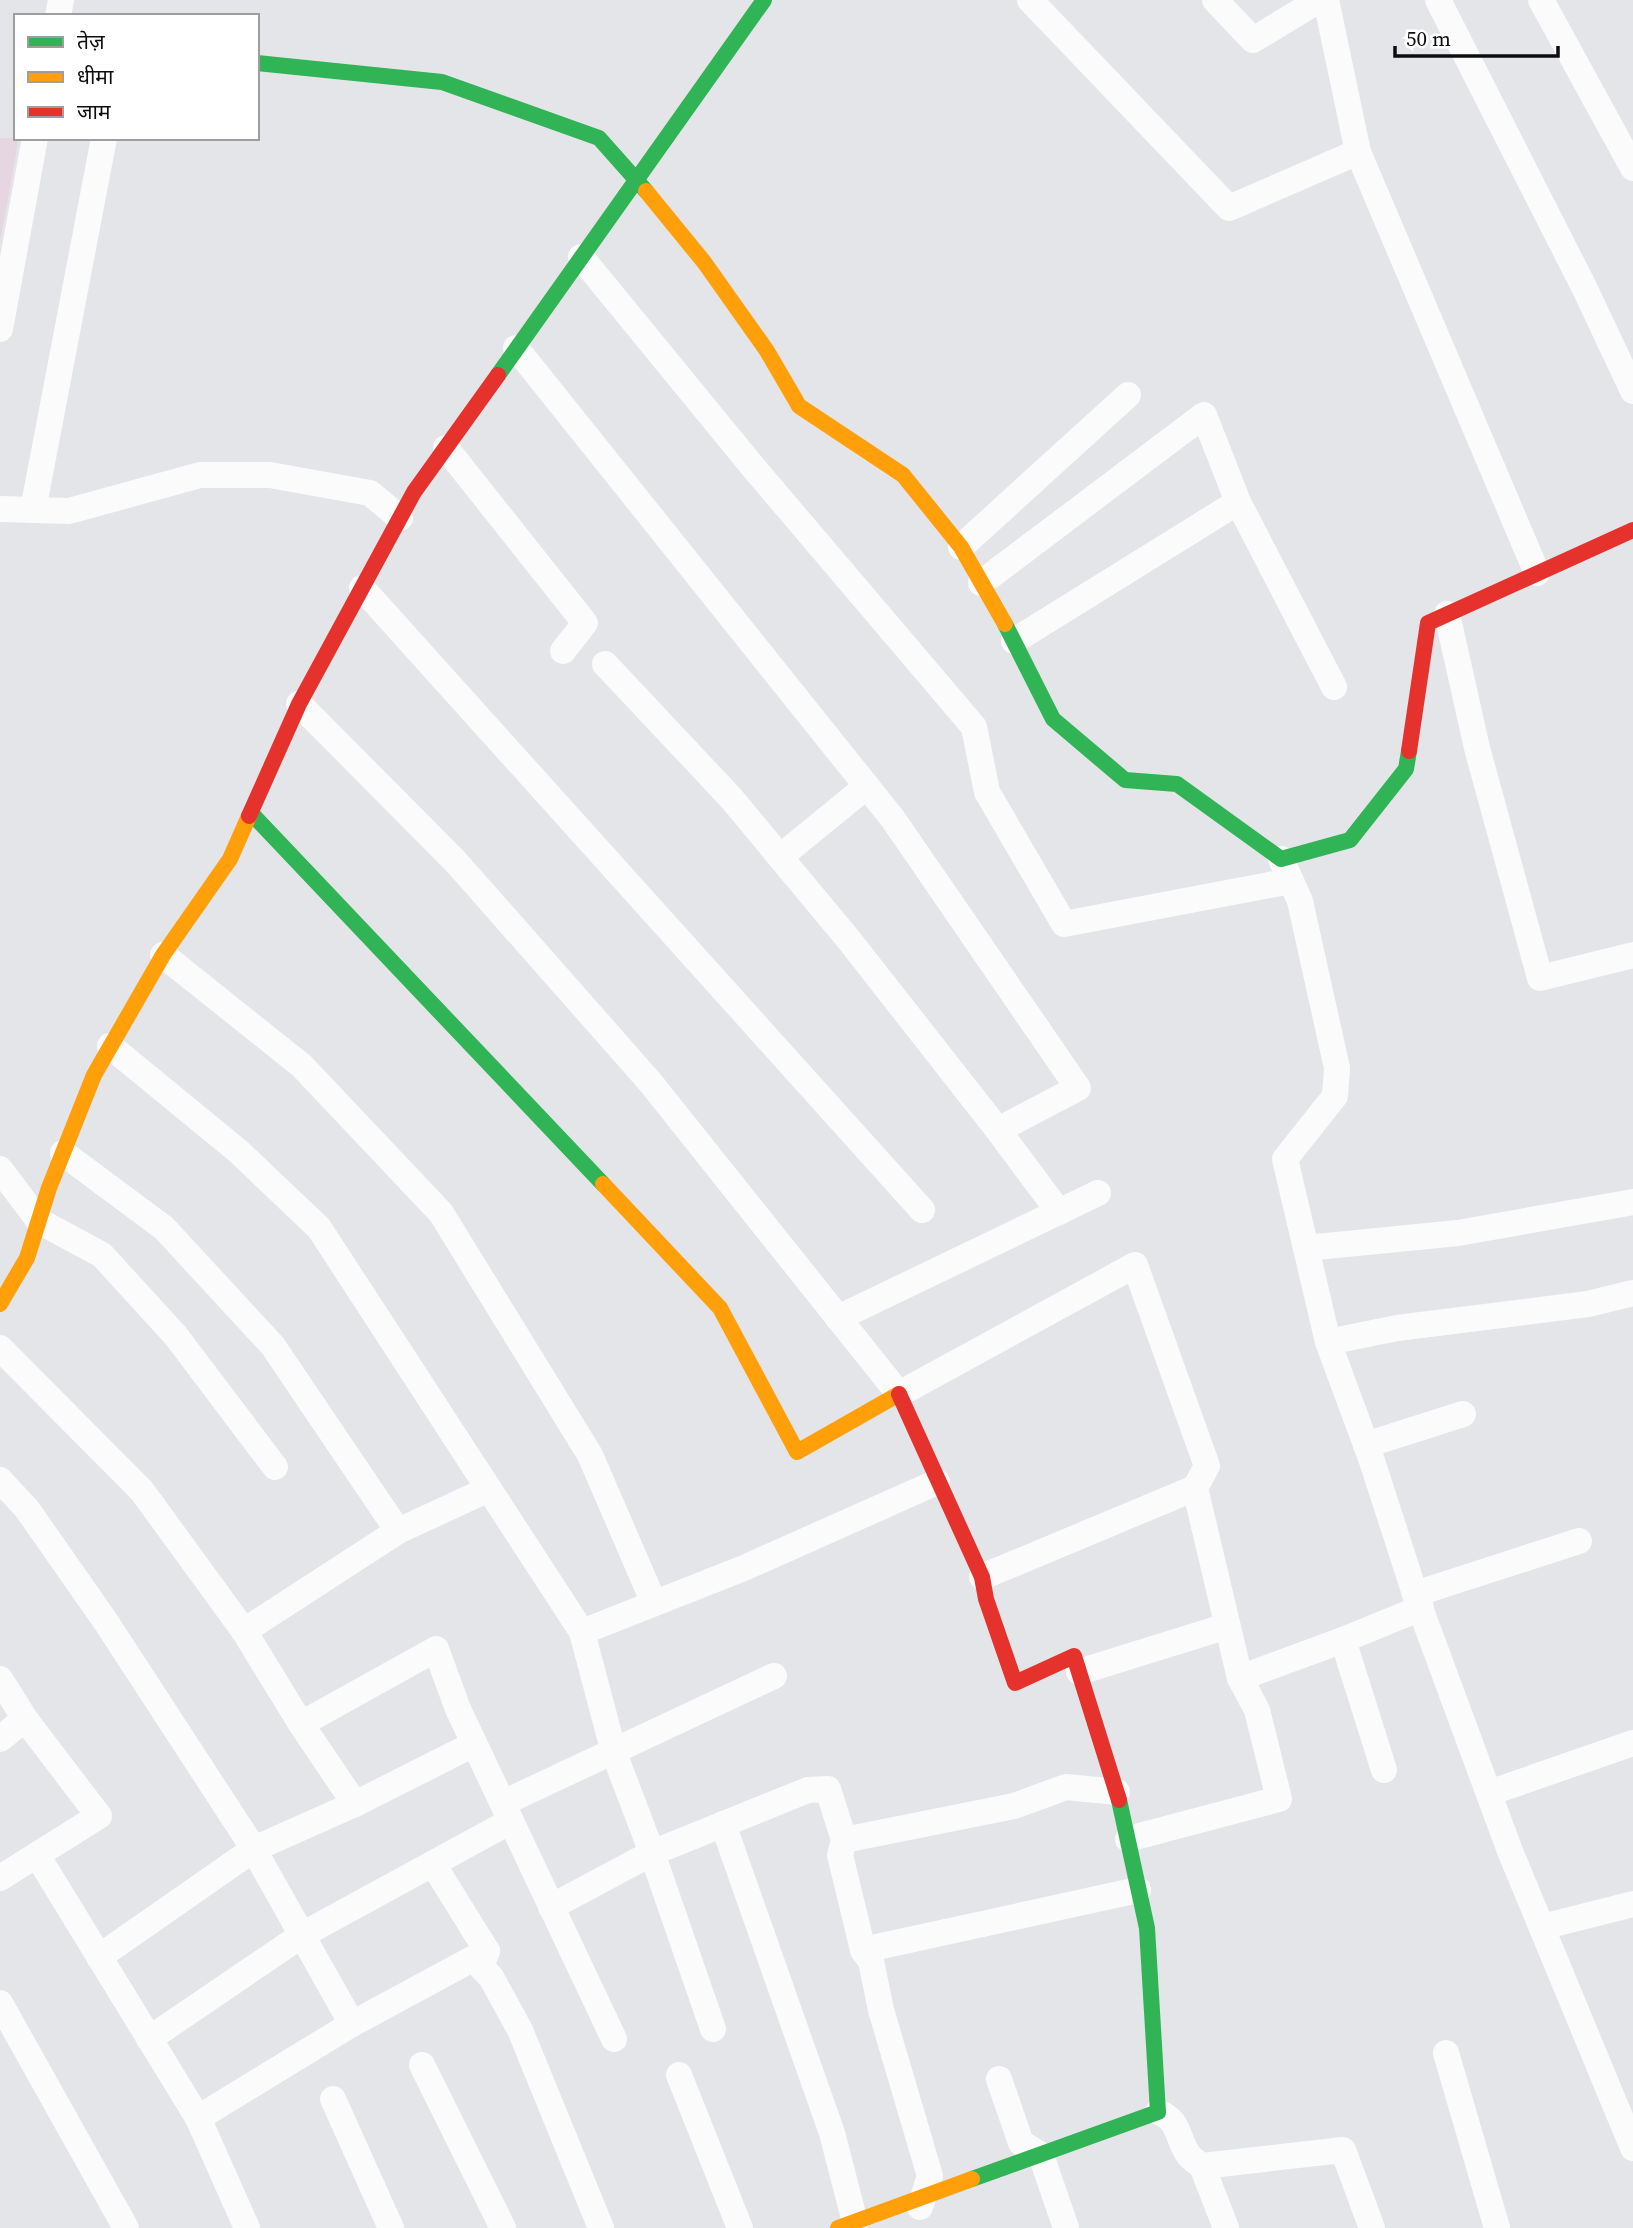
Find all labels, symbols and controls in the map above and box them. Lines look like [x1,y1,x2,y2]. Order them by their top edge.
legend [14,14,259,140]
scale bar [1395,14,1558,58]
text: 50 m [1406,24,1451,53]
text: तेज़ [77,27,105,56]
text: धीमा [77,62,114,91]
text: जाम [77,97,111,126]

